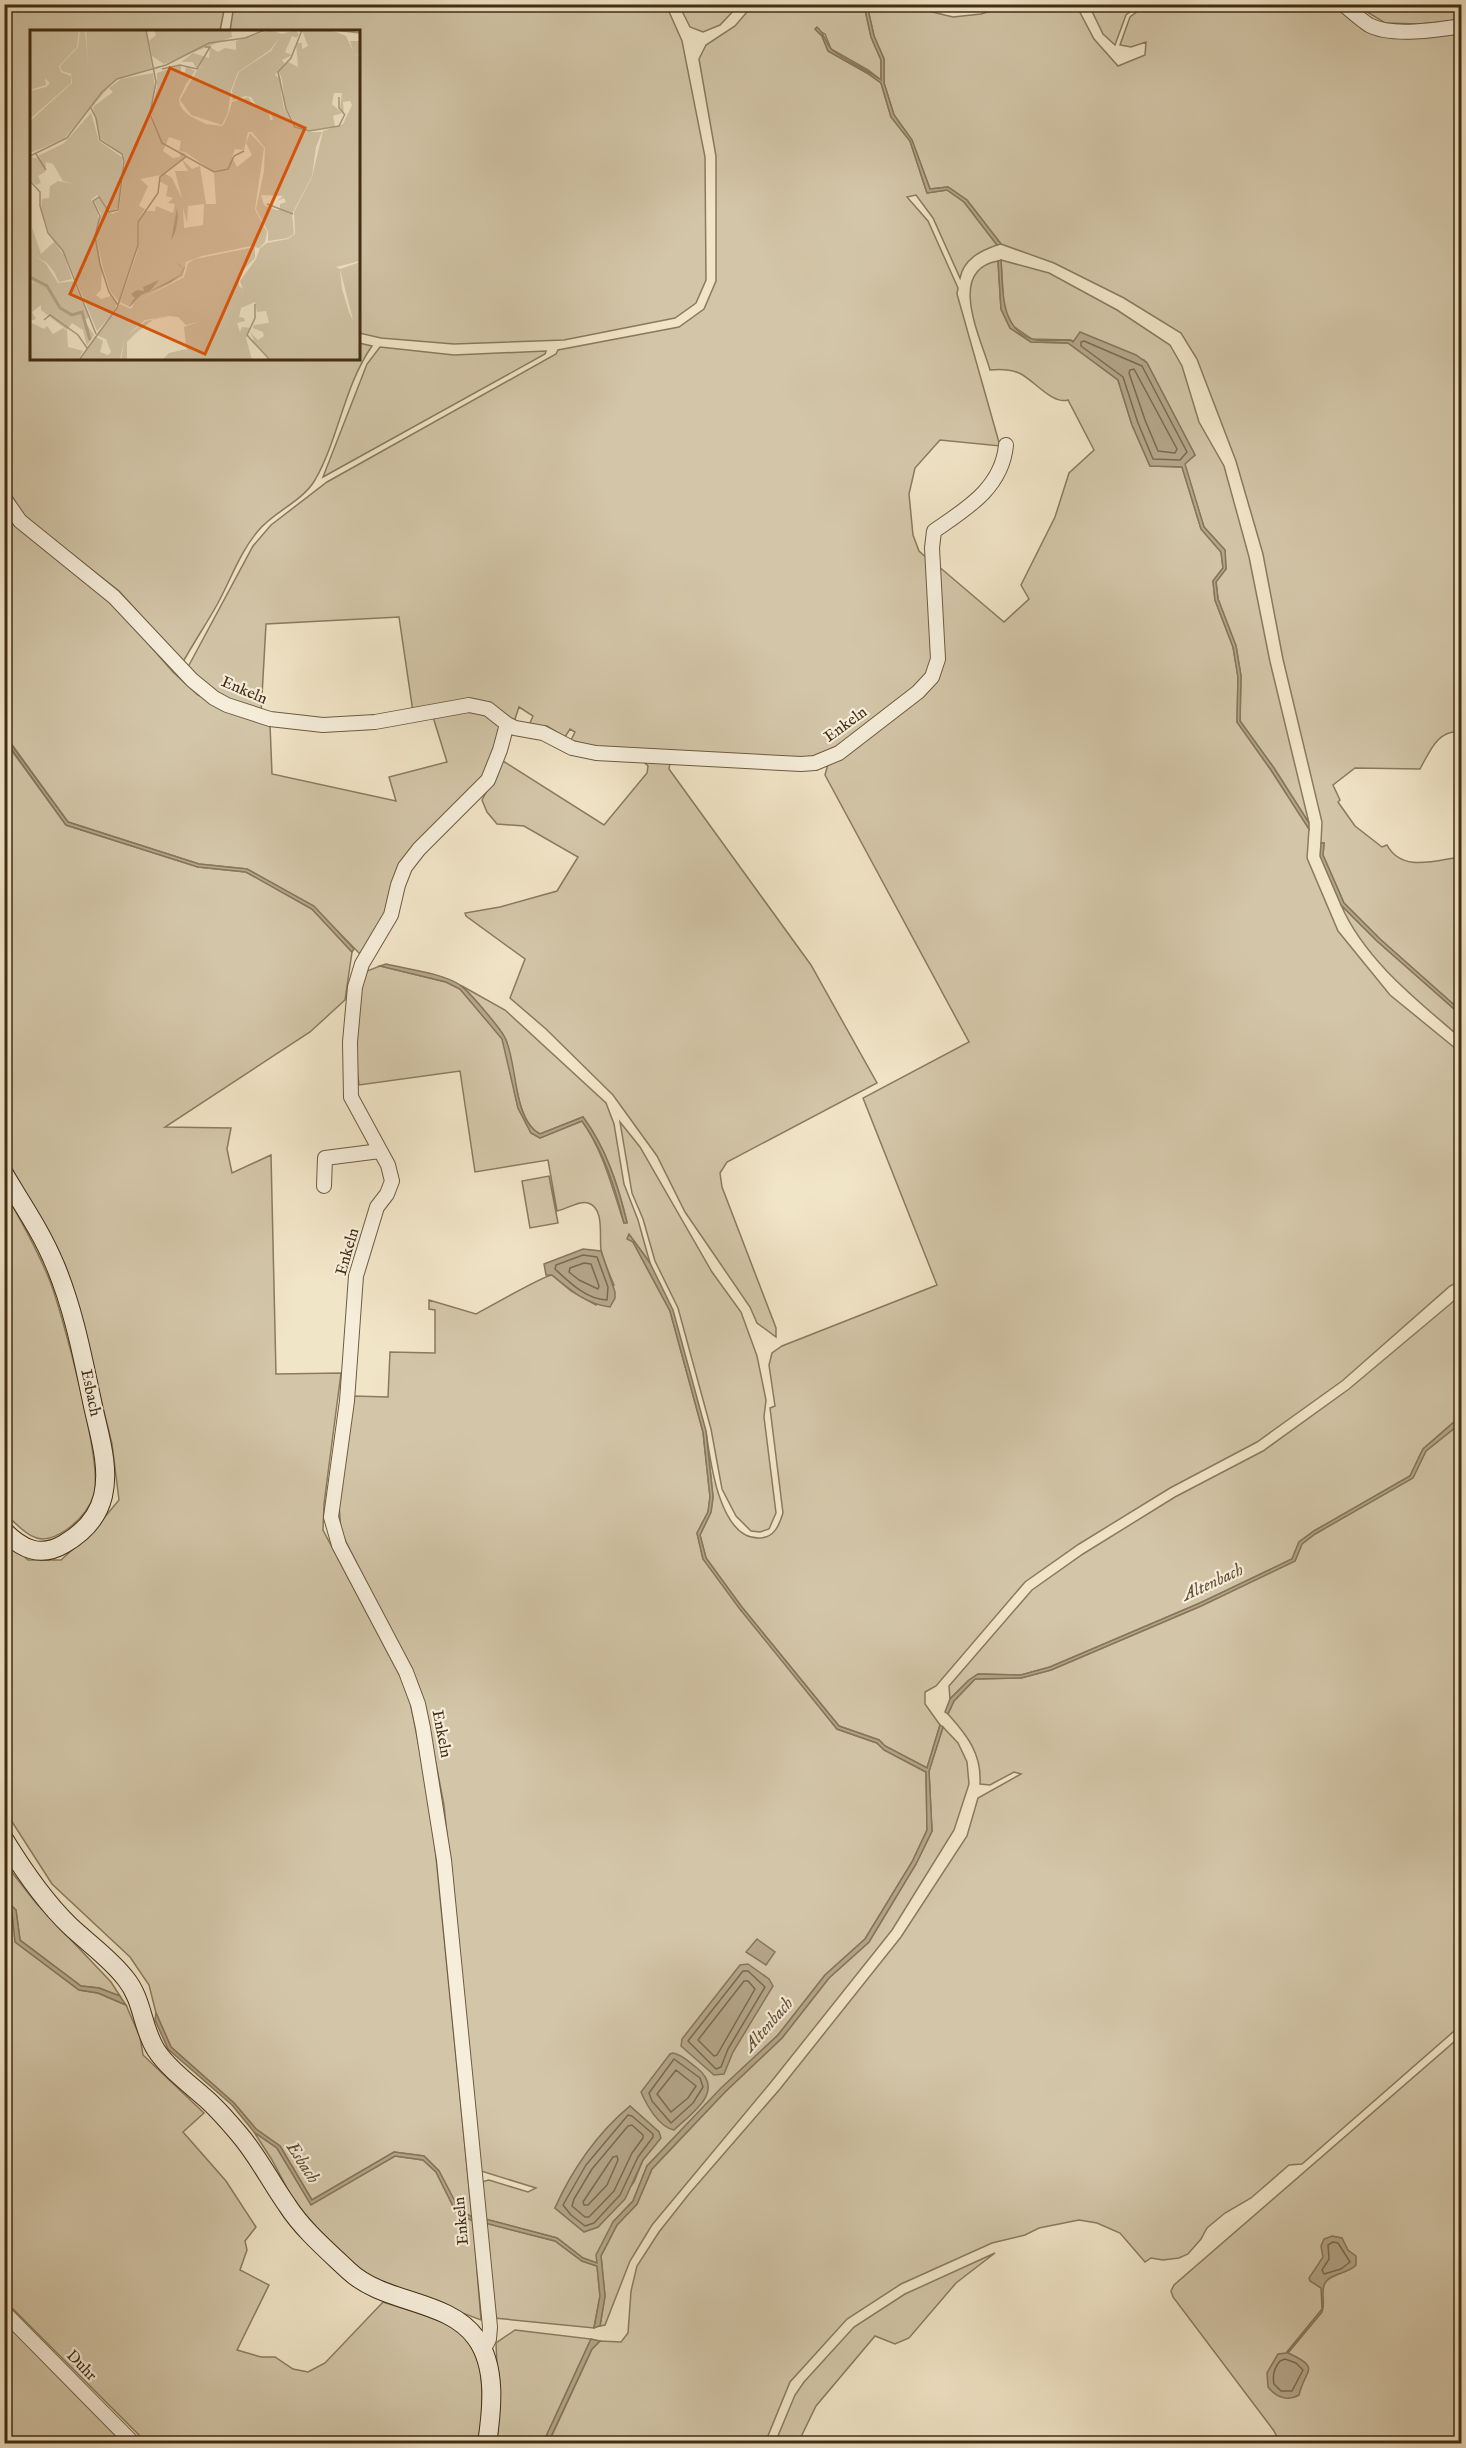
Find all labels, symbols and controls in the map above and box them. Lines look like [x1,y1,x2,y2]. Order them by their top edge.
inset map [30,30,360,360]
street label: Enkeln [218,672,271,710]
street label: Enkeln [821,702,872,747]
street label: Enkeln [332,1226,364,1278]
street label: Esbach [75,1368,105,1419]
water label: Altenbach [1177,1559,1248,1608]
street label: Enkeln [427,1708,456,1760]
water label: Altenbach [738,1993,799,2059]
water label: Esbach [280,2137,324,2189]
street label: Enkeln [450,2196,474,2246]
street label: Duhr [61,2346,101,2386]

